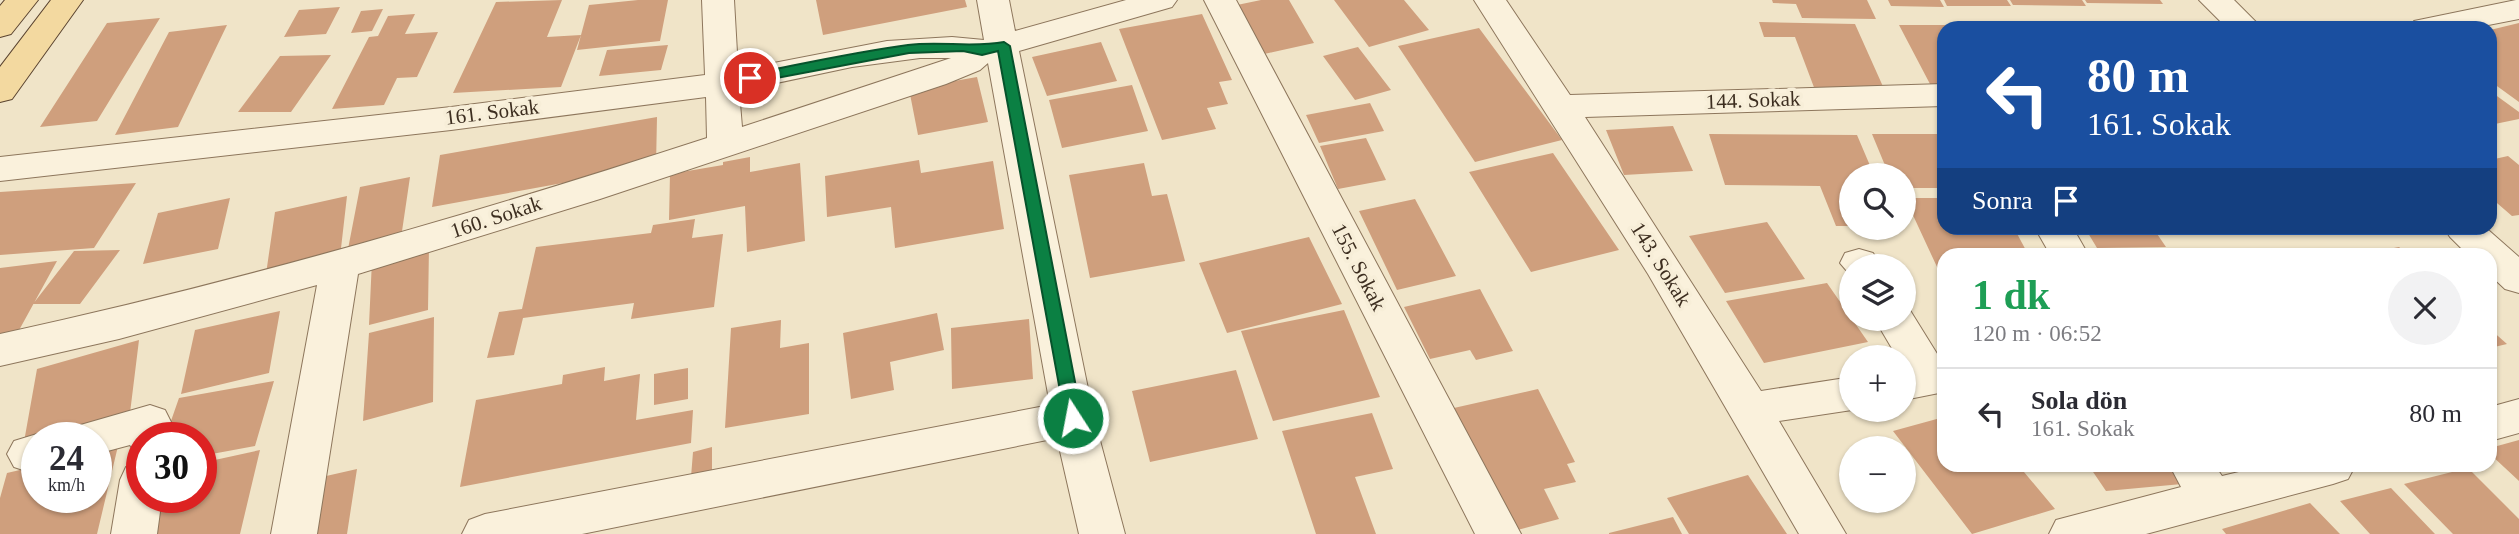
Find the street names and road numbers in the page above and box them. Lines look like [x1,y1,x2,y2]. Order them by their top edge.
street label: 144. Sokak [1705,86,1801,114]
street label: 161. Sokak [444,94,541,130]
street label: 160. Sokak [447,191,545,243]
street label: 143. Sokak [1626,218,1696,311]
street label: 155. Sokak [1327,219,1391,315]

